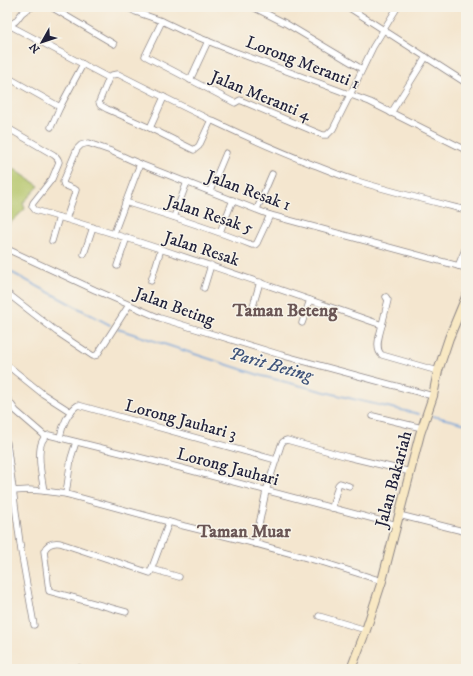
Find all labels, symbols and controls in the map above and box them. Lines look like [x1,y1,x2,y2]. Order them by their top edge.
north arrow [22,22,62,62]
street label: Lorong Meranti 1 [243,31,363,95]
text: N [27,40,43,56]
street label: Jalan Meranti 4 [205,65,315,127]
street label: Jalan Resak 1 [202,165,294,216]
street label: Jalan Resak 5 [161,190,256,240]
street label: Jalan Resak [159,226,243,272]
street label: Jalan Beting [130,282,218,332]
district label: Taman Beteng [232,300,338,322]
water label: Parit Beting [227,343,316,388]
street label: Lorong Jauhari 3 [123,395,239,445]
street label: Jalan Bakariah [370,429,417,532]
street label: Lorong Jauhari [174,443,281,491]
district label: Taman Muar [196,521,291,543]

